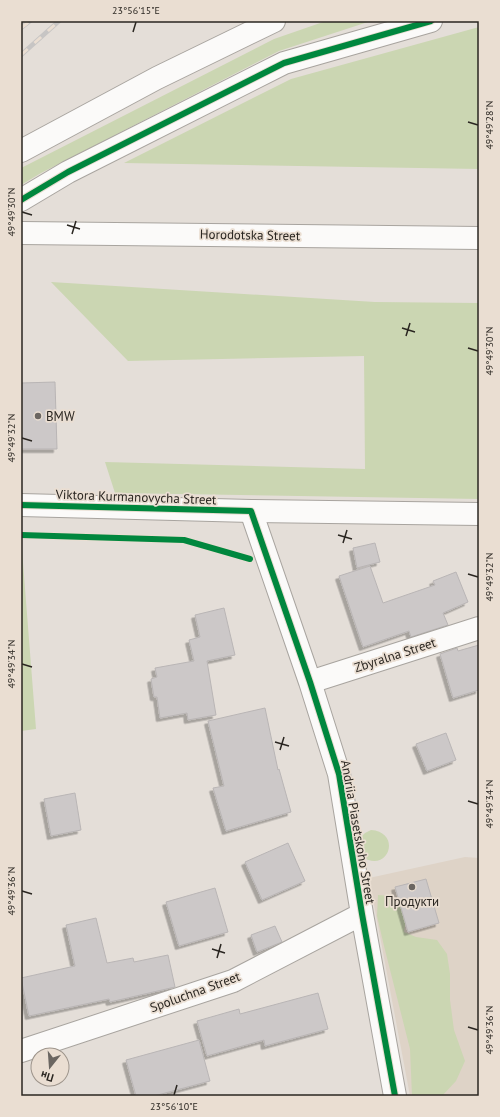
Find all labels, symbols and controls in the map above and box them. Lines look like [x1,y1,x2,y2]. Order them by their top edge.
text: 23°56'15"E [112,4,160,17]
text: 49°49'28"N [483,100,496,150]
text: 49°49'30"N [5,187,18,237]
street label: Horodotska Street [200,226,301,244]
text: 49°49'30"N [483,326,496,376]
place label: BMW [46,408,75,425]
marker: BMW [33,411,43,421]
text: 49°49'32"N [5,413,18,463]
street label: Viktora Kurmanovycha Street [54,486,217,508]
text: 49°49'32"N [483,552,496,602]
street label: Zbyralna Street [352,634,439,676]
text: 49°49'34"N [5,639,18,689]
street label: Andriia Piasetskoho Street [337,759,379,906]
text: 49°49'34"N [483,779,496,829]
text: 49°49'36"N [5,866,18,916]
marker: Продукти [407,882,417,892]
place label: Продукти [385,893,439,910]
street label: Spoluchna Street [147,968,243,1016]
text: 49°49'36"N [483,1005,496,1055]
north arrow [30,1047,70,1087]
text: Пн [39,1068,55,1085]
text: 23°56'10"E [150,1100,198,1113]

